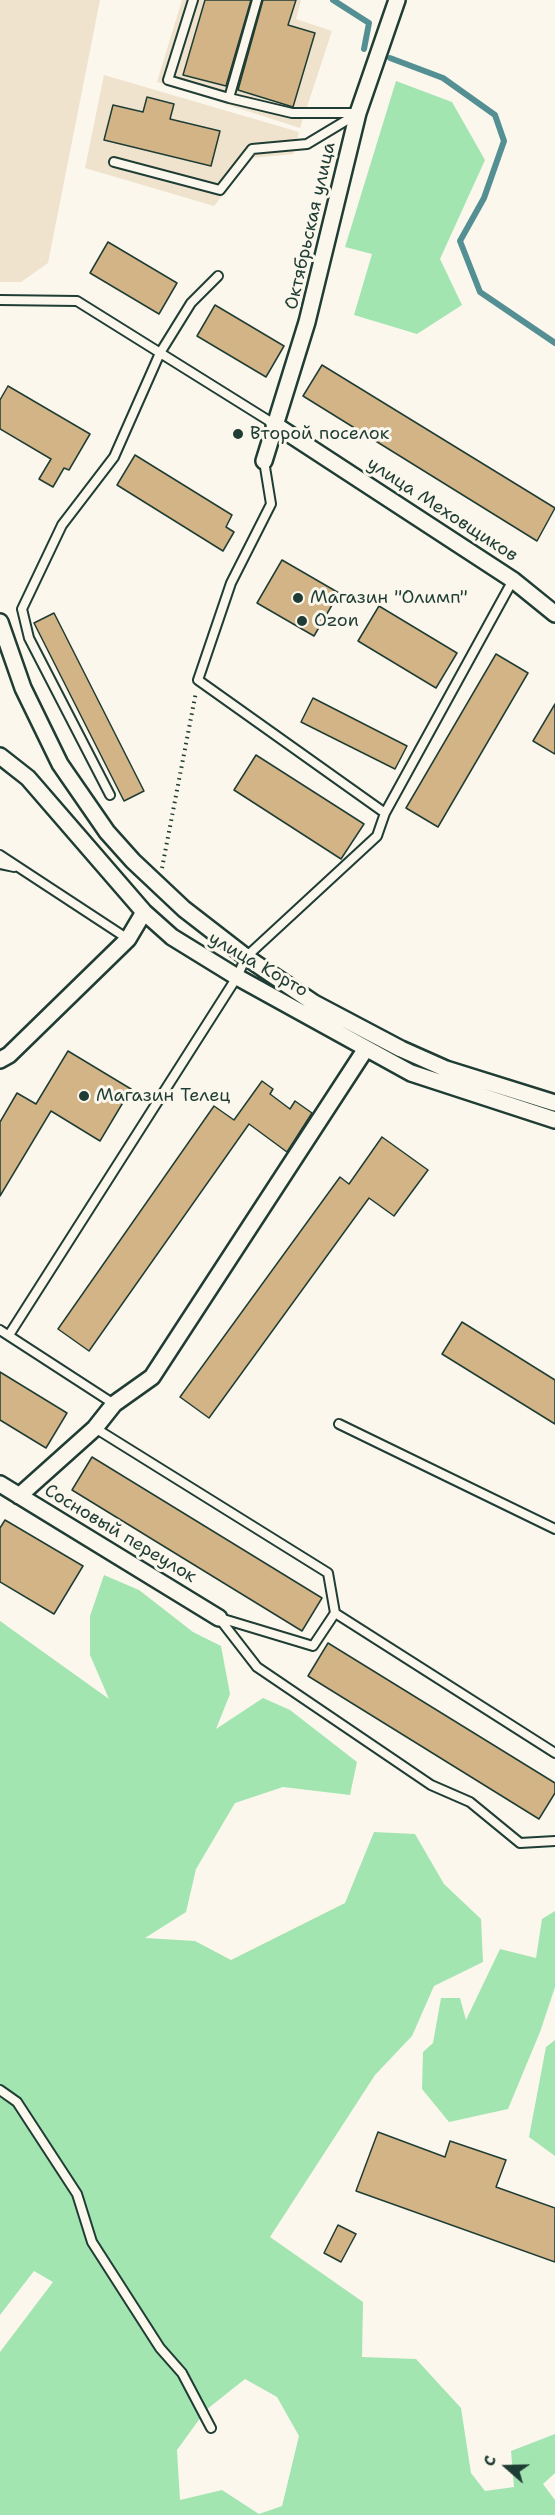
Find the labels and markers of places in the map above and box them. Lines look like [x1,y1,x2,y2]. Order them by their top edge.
place label: Второй поселок [250,423,389,445]
marker: Второй поселок [231,427,245,441]
place label: Магазин "Олимп" [310,587,468,609]
marker: Магазин "Олимп" [291,591,305,605]
place label: Ozon [314,610,359,632]
marker: Ozon [295,614,309,628]
place label: Магазин Телец [96,1085,230,1107]
marker: Магазин Телец [77,1089,91,1103]

